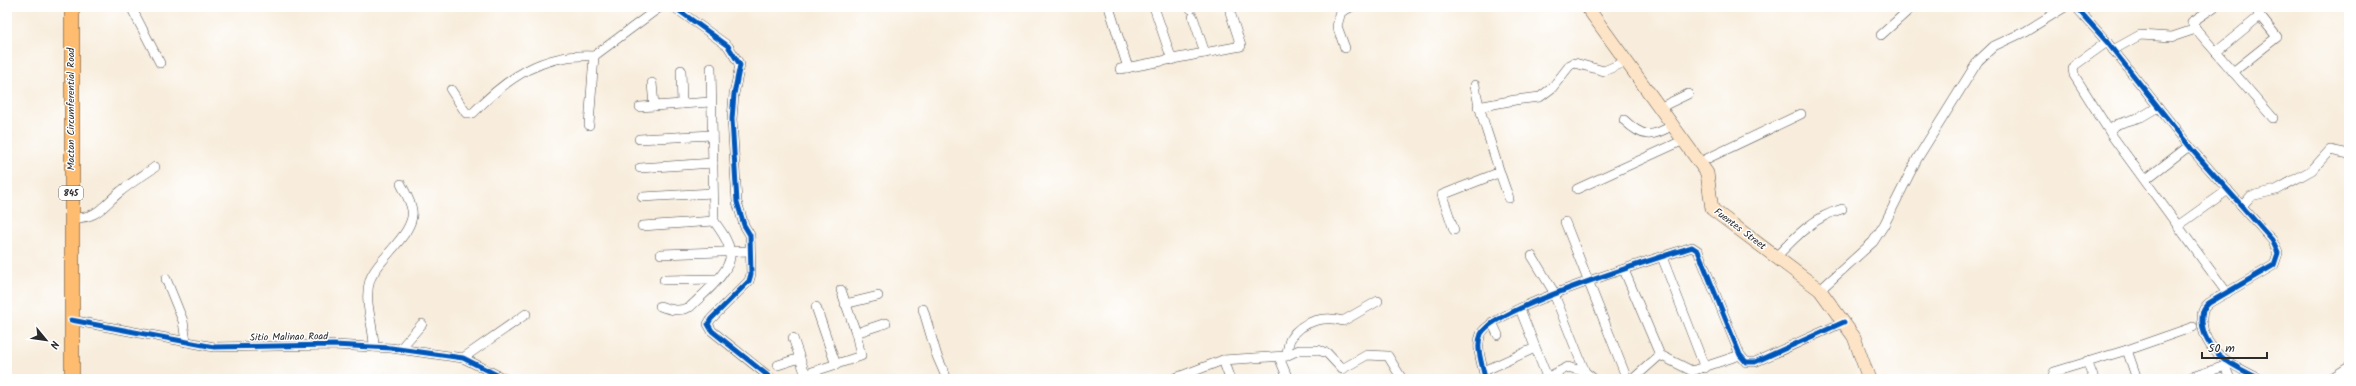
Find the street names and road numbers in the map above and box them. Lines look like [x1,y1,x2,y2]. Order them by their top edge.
street label: Mactan Circumferential Road [63,47,79,170]
road number: 845 [59,186,83,200]
street label: Fuentes Street [1710,204,1770,254]
street label: Sitio Malinao Road [250,328,329,346]

